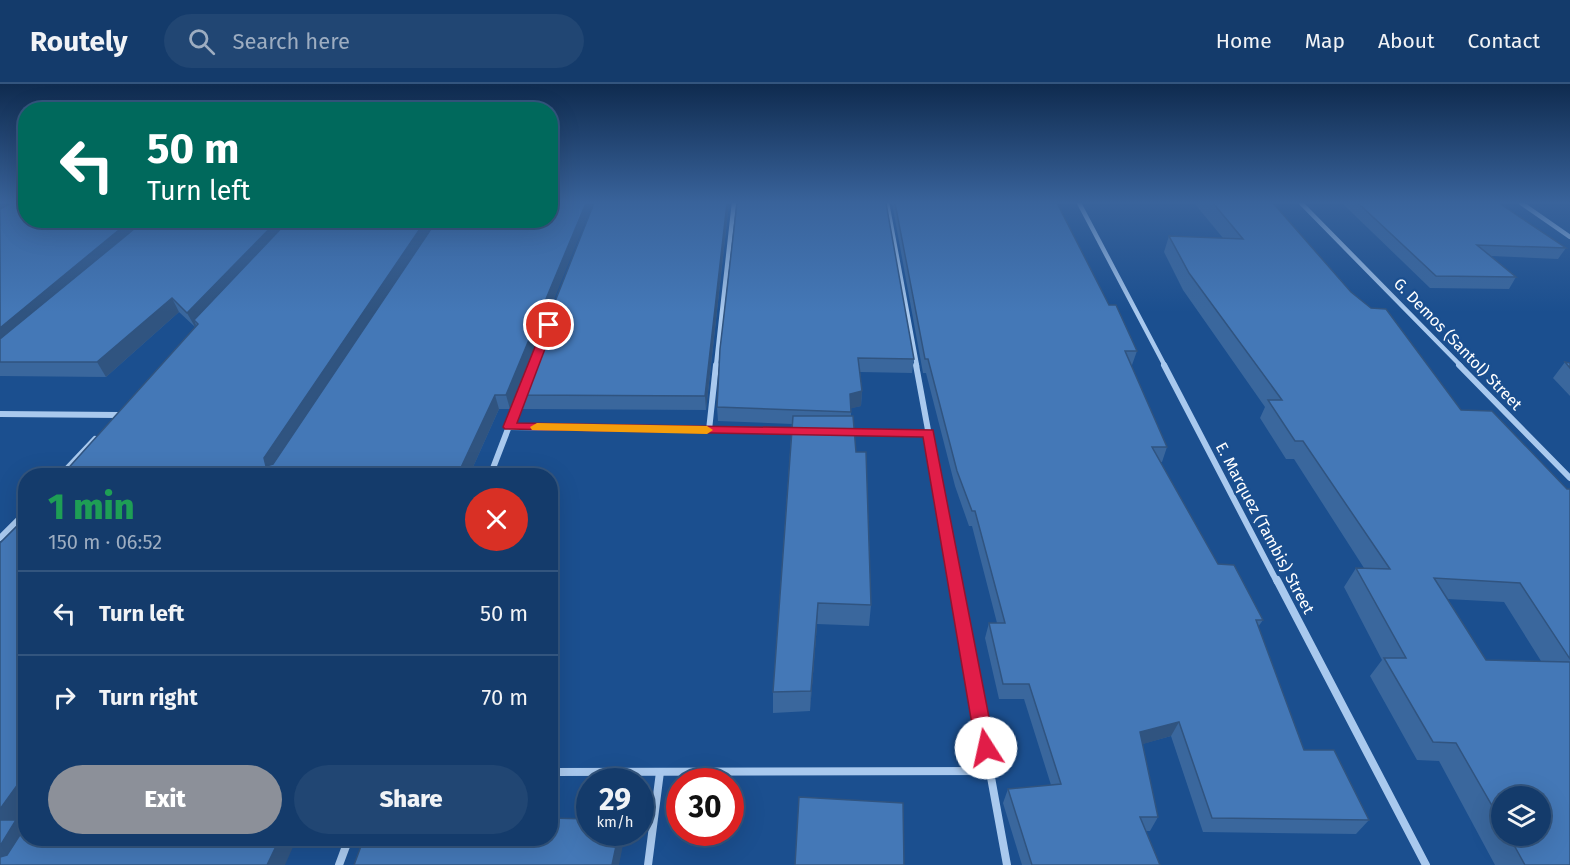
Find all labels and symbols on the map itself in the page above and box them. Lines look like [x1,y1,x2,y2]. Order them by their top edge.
street label: G. Demos (Santol) Street [1390,274,1526,414]
pin [523,299,574,350]
street label: E. Marquez (Tambis) Street [1212,439,1318,617]
position arrow [954,716,1018,780]
speed limit sign: 30 [666,768,744,846]

